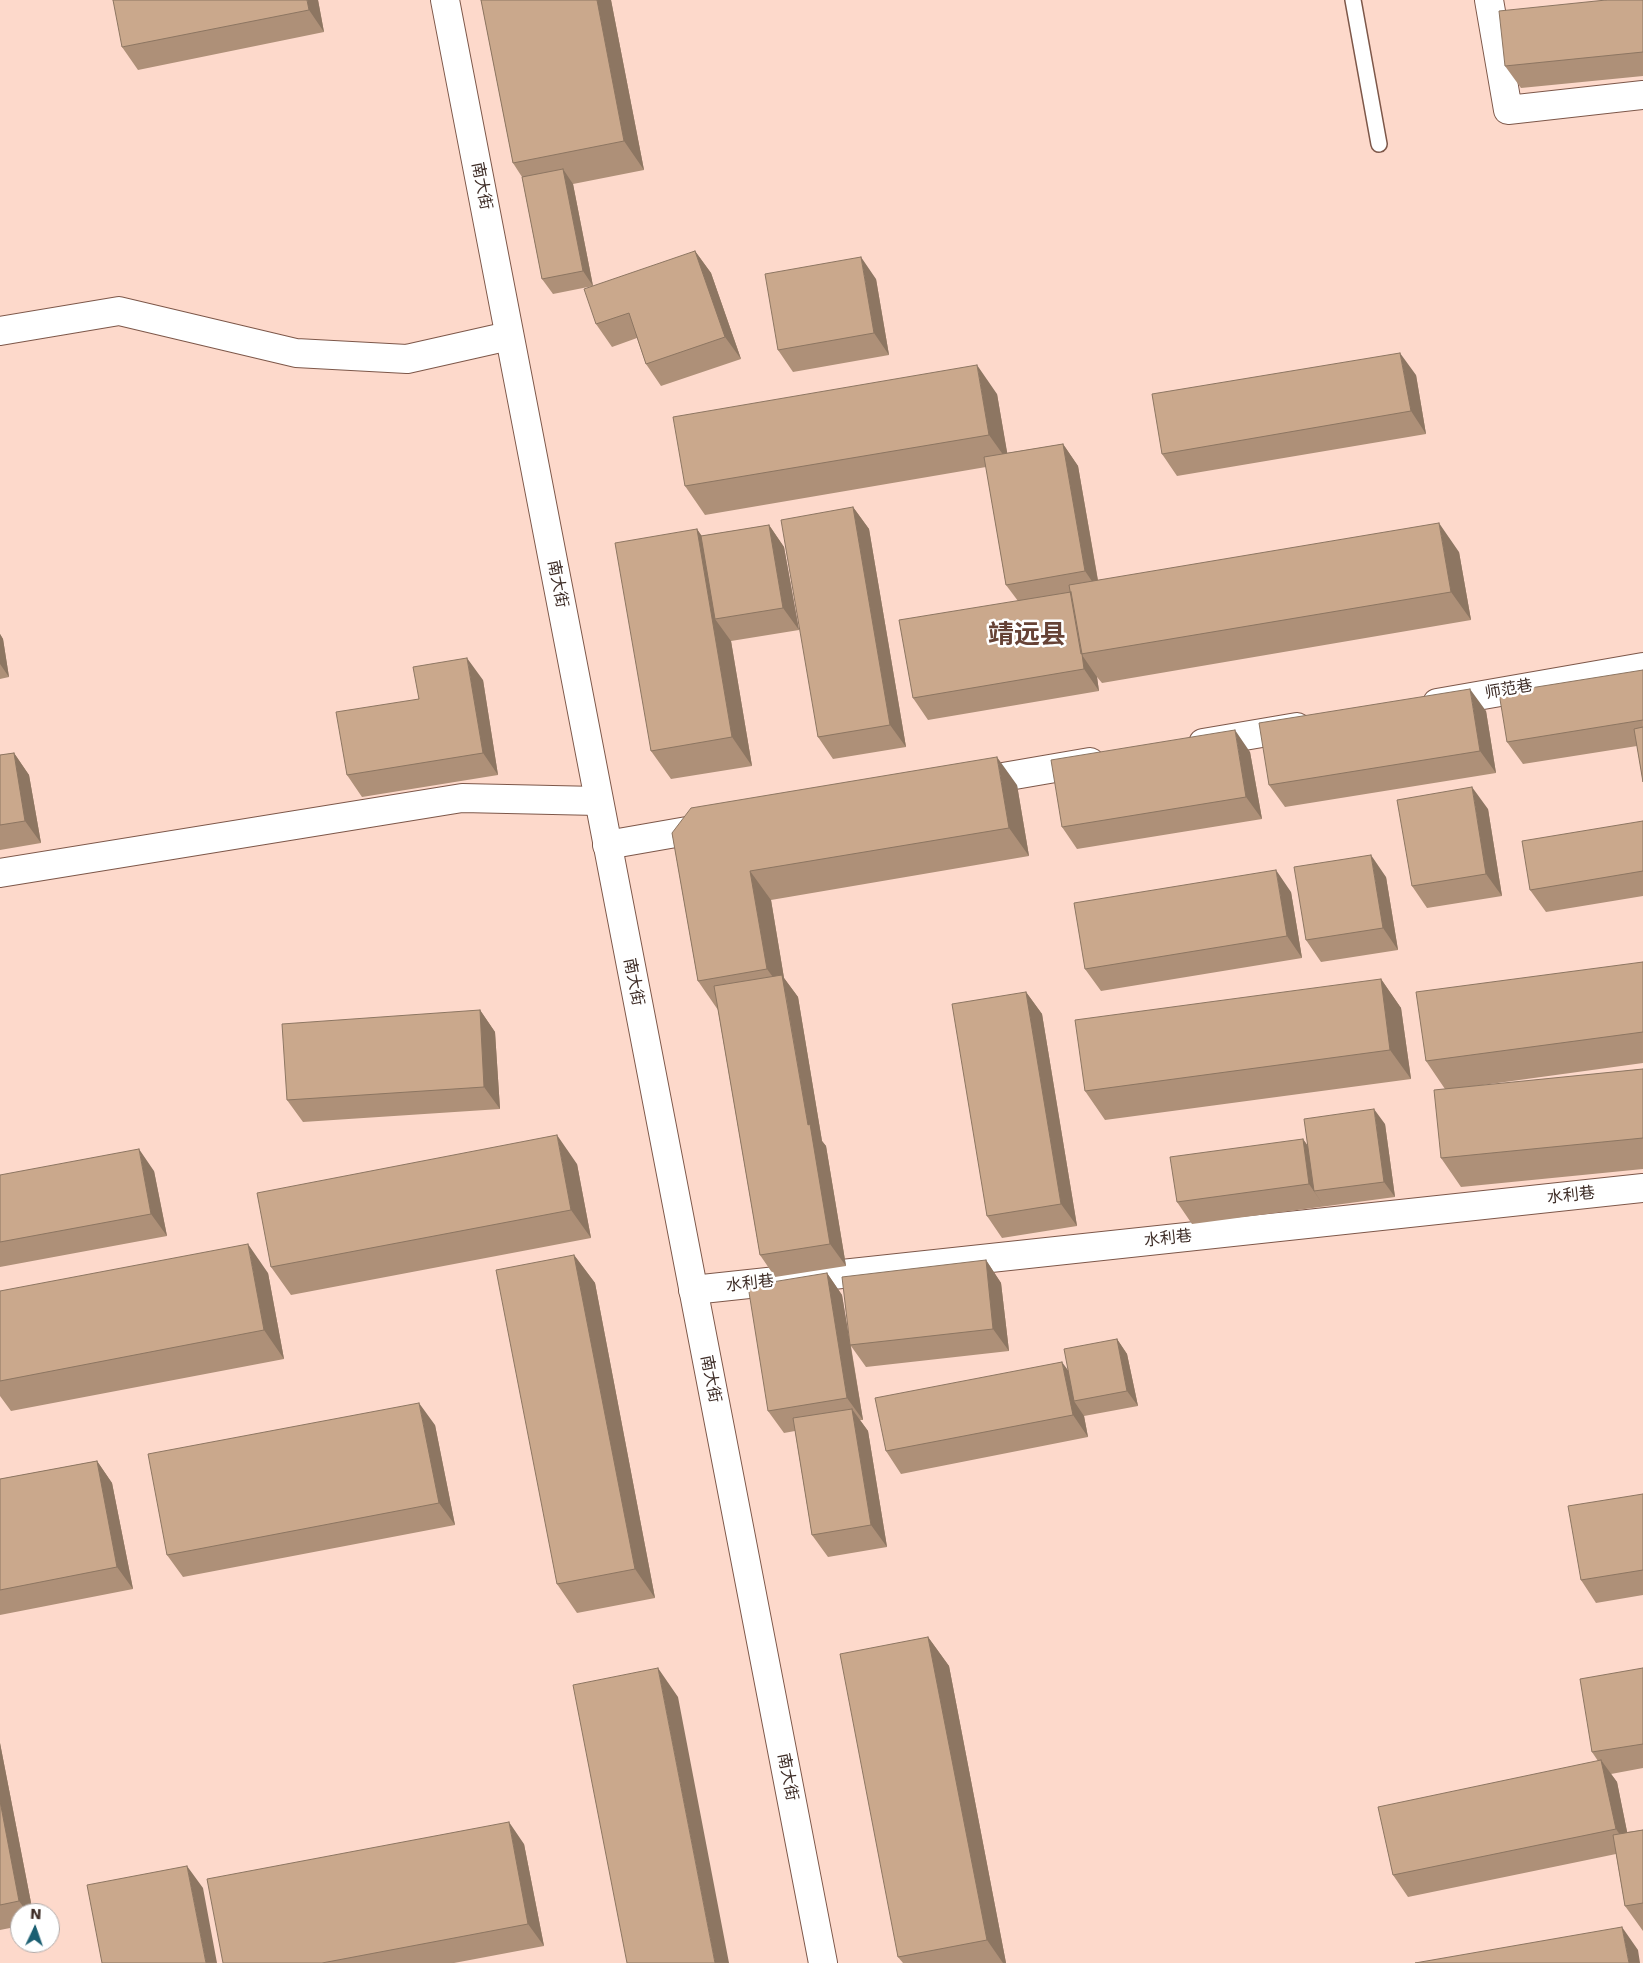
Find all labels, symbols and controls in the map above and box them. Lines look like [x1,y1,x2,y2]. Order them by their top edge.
street label: 南大街 [467,161,495,211]
street label: 南大街 [543,559,571,609]
district label: 靖远县 [988,620,1066,652]
street label: 师范巷 [1484,676,1534,704]
street label: 南大街 [619,957,647,1007]
street label: 水利巷 [1546,1184,1596,1208]
street label: 水利巷 [1143,1227,1193,1251]
street label: 水利巷 [725,1272,775,1296]
street label: 南大街 [696,1354,724,1404]
street label: 南大街 [773,1752,801,1802]
north arrow [10,1903,60,1953]
text: N [29,1906,42,1922]

